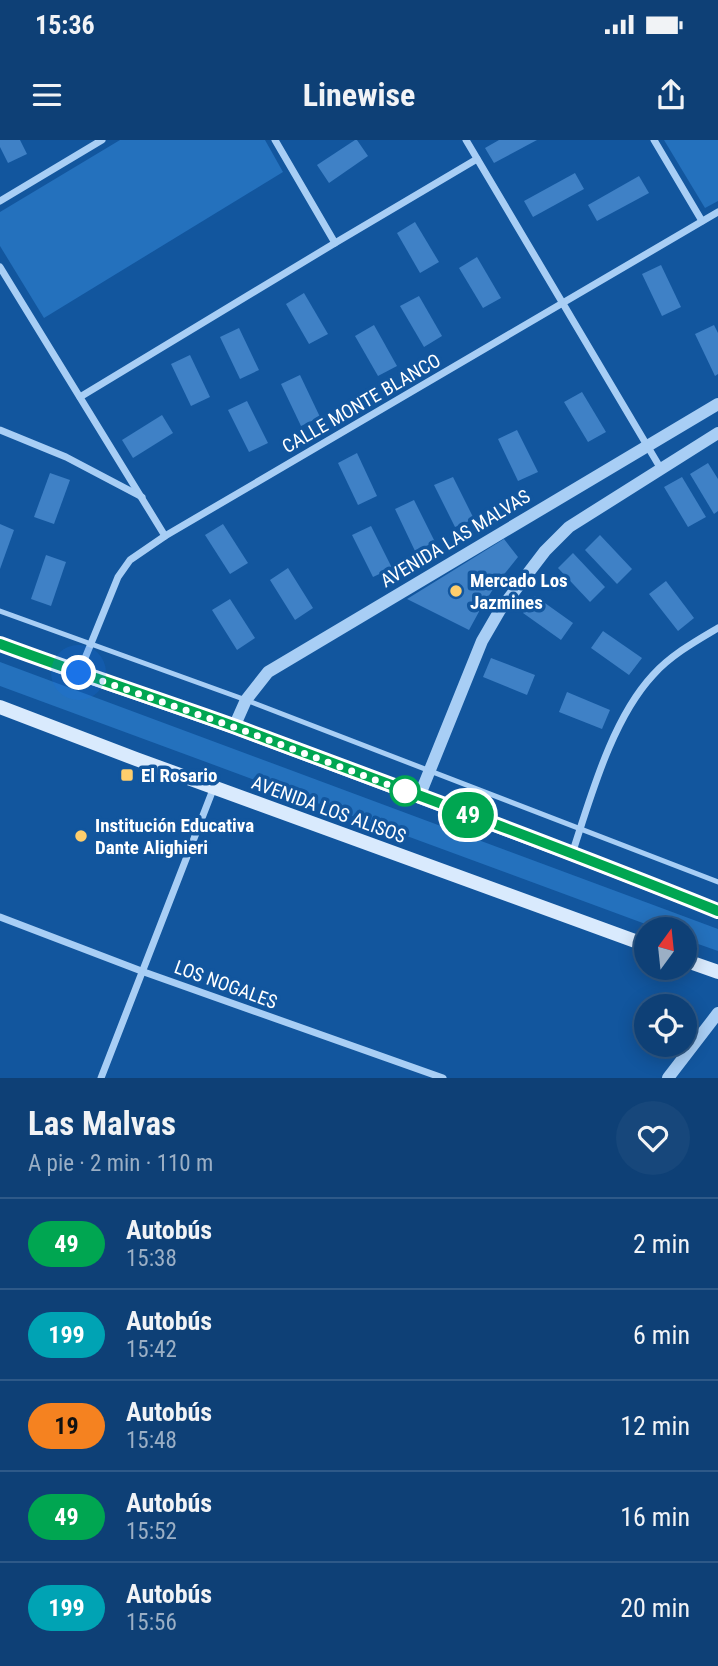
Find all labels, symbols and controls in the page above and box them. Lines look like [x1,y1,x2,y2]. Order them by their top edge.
text: 15:36 [35,10,95,40]
icon: menu [28,76,66,114]
text: Linewise [303,76,415,114]
icon: share [652,76,690,114]
street label: CALLE MONTE BLANCO [278,349,445,458]
street label: AVENIDA LAS MALVAS [376,485,534,592]
place label: Mercado Los Jazmines [470,569,568,614]
marker: Mercado Los Jazmines [448,583,464,599]
your location [61,655,96,690]
place label: El Rosario [141,764,218,787]
marker: El Rosario [119,767,135,783]
street label: AVENIDA LOS ALISOS [248,771,409,848]
unlabelled marker [390,776,420,806]
line badge: 49 [436,792,500,838]
text: 49 [456,801,480,829]
place label: Institución Educativa Dante Alighieri [95,814,254,859]
marker: Institución Educativa Dante Alighieri [73,828,89,844]
north arrow [634,917,696,980]
map controls [634,917,697,1057]
street label: LOS NOGALES [171,955,281,1014]
button: locate [634,994,697,1057]
button: heart [616,1101,690,1175]
text: Las Malvas [28,1104,176,1143]
text: A pie · 2 min · 110 m [28,1150,213,1177]
text: Autobús [126,1215,212,1245]
text: 2 min [633,1229,690,1259]
text: 49 [54,1230,79,1258]
text: 15:38 [126,1245,177,1272]
text: Autobús [126,1306,212,1336]
text: 6 min [633,1320,690,1350]
text: 199 [48,1321,85,1349]
text: 15:42 [126,1336,177,1363]
text: Autobús [126,1397,212,1427]
text: 12 min [620,1411,690,1441]
text: 19 [54,1412,79,1440]
text: 15:48 [126,1427,177,1454]
text: Autobús [126,1488,212,1518]
text: 16 min [620,1502,690,1532]
text: 49 [54,1503,79,1531]
text: 15:52 [126,1518,177,1545]
text: Autobús [126,1579,212,1609]
text: 20 min [620,1593,690,1623]
text: 199 [48,1594,85,1622]
text: 15:56 [126,1609,177,1636]

